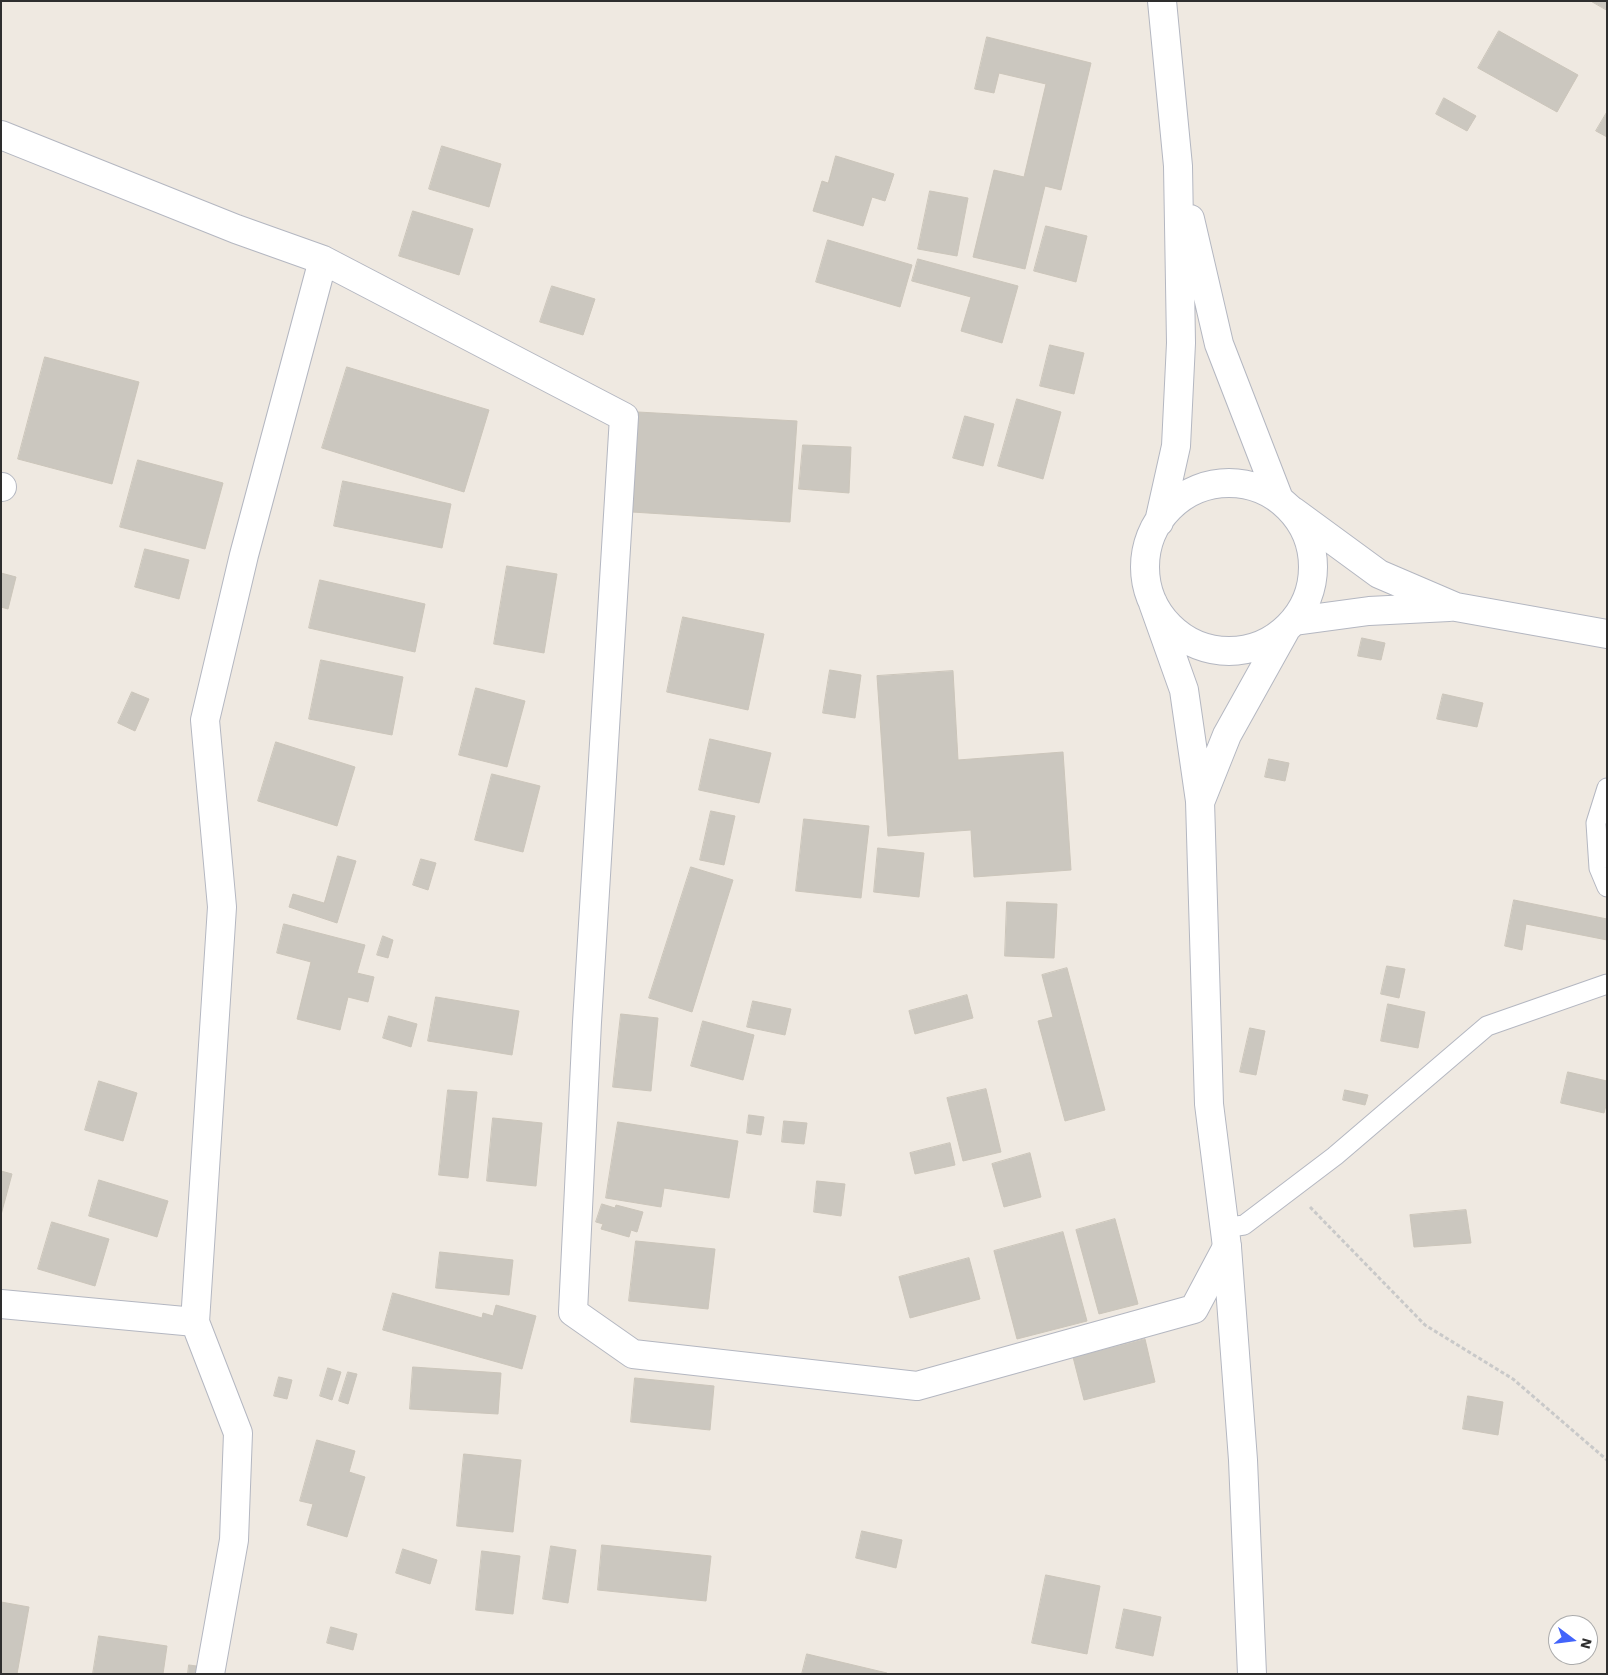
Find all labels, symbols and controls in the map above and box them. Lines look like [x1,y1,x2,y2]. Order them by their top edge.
north arrow [1548,1615,1598,1665]
text: N [1577,1637,1596,1651]

